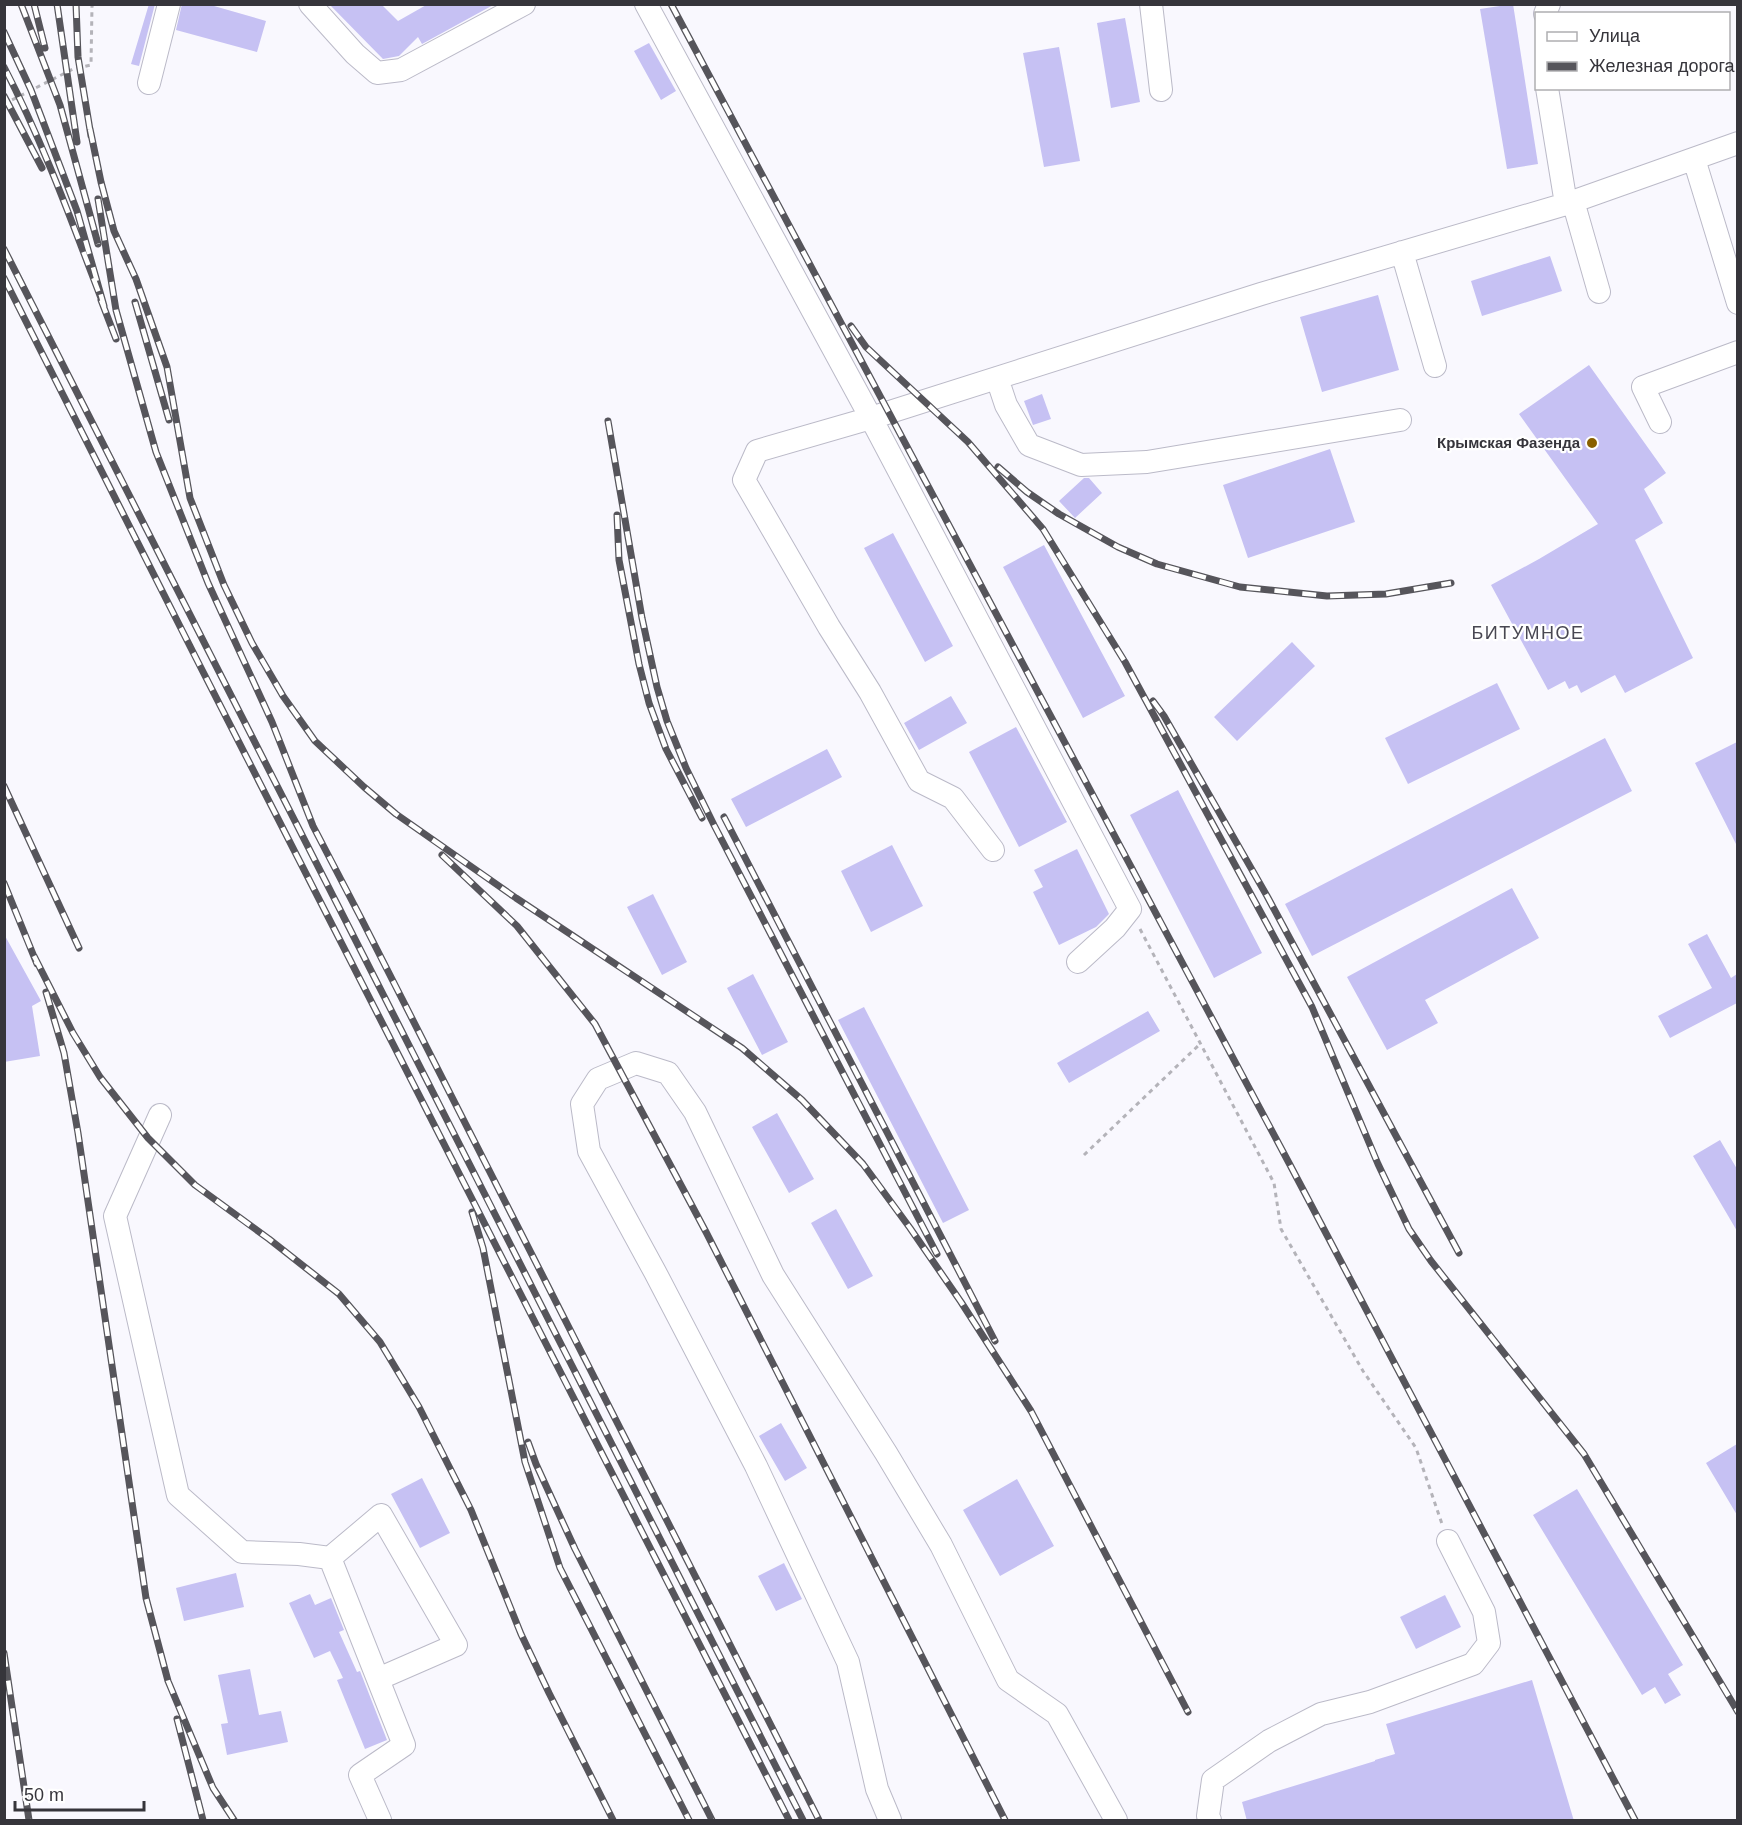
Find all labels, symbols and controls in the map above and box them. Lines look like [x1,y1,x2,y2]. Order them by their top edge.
legend [1535,12,1730,90]
text: Улица [1589,26,1641,46]
text: Железная дорога [1589,56,1736,76]
place label: Крымская Фазенда [1437,434,1581,451]
marker: Крымская Фазенда [1585,436,1599,450]
district label: БИТУМНОЕ [1471,623,1585,643]
scale bar [15,1774,144,1812]
text: 50 m [24,1785,64,1805]

